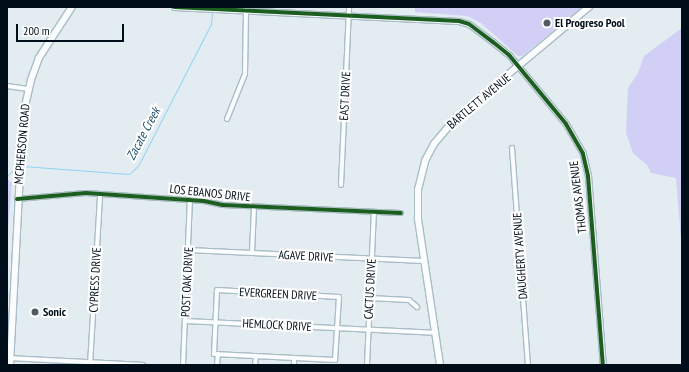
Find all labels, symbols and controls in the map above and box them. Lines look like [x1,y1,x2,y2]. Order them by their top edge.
scale bar [18,16,126,42]
place label: El Progreso Pool [555,16,625,30]
marker: El Progreso Pool [542,18,552,28]
text: 200 m [23,23,50,38]
street label: BARTLETT AVENUE [444,70,514,132]
street label: EAST DRIVE [337,71,353,121]
street label: MCPHERSON ROAD [11,103,33,185]
water label: Zacate Creek [124,105,164,163]
street label: THOMAS AVENUE [566,160,590,234]
street label: LOS EBANOS DRIVE [169,182,251,204]
street label: DAUGHERTY AVENUE [510,212,530,300]
street label: POST OAK DRIVE [178,246,196,318]
street label: CYPRESS DRIVE [86,247,104,313]
street label: AGAVE DRIVE [278,247,334,265]
street label: CACTUS DRIVE [361,258,379,320]
street label: EVERGREEN DRIVE [239,285,317,303]
place label: Sonic [43,305,66,319]
marker: Sonic [30,307,40,317]
street label: HEMLOCK DRIVE [242,316,312,334]

